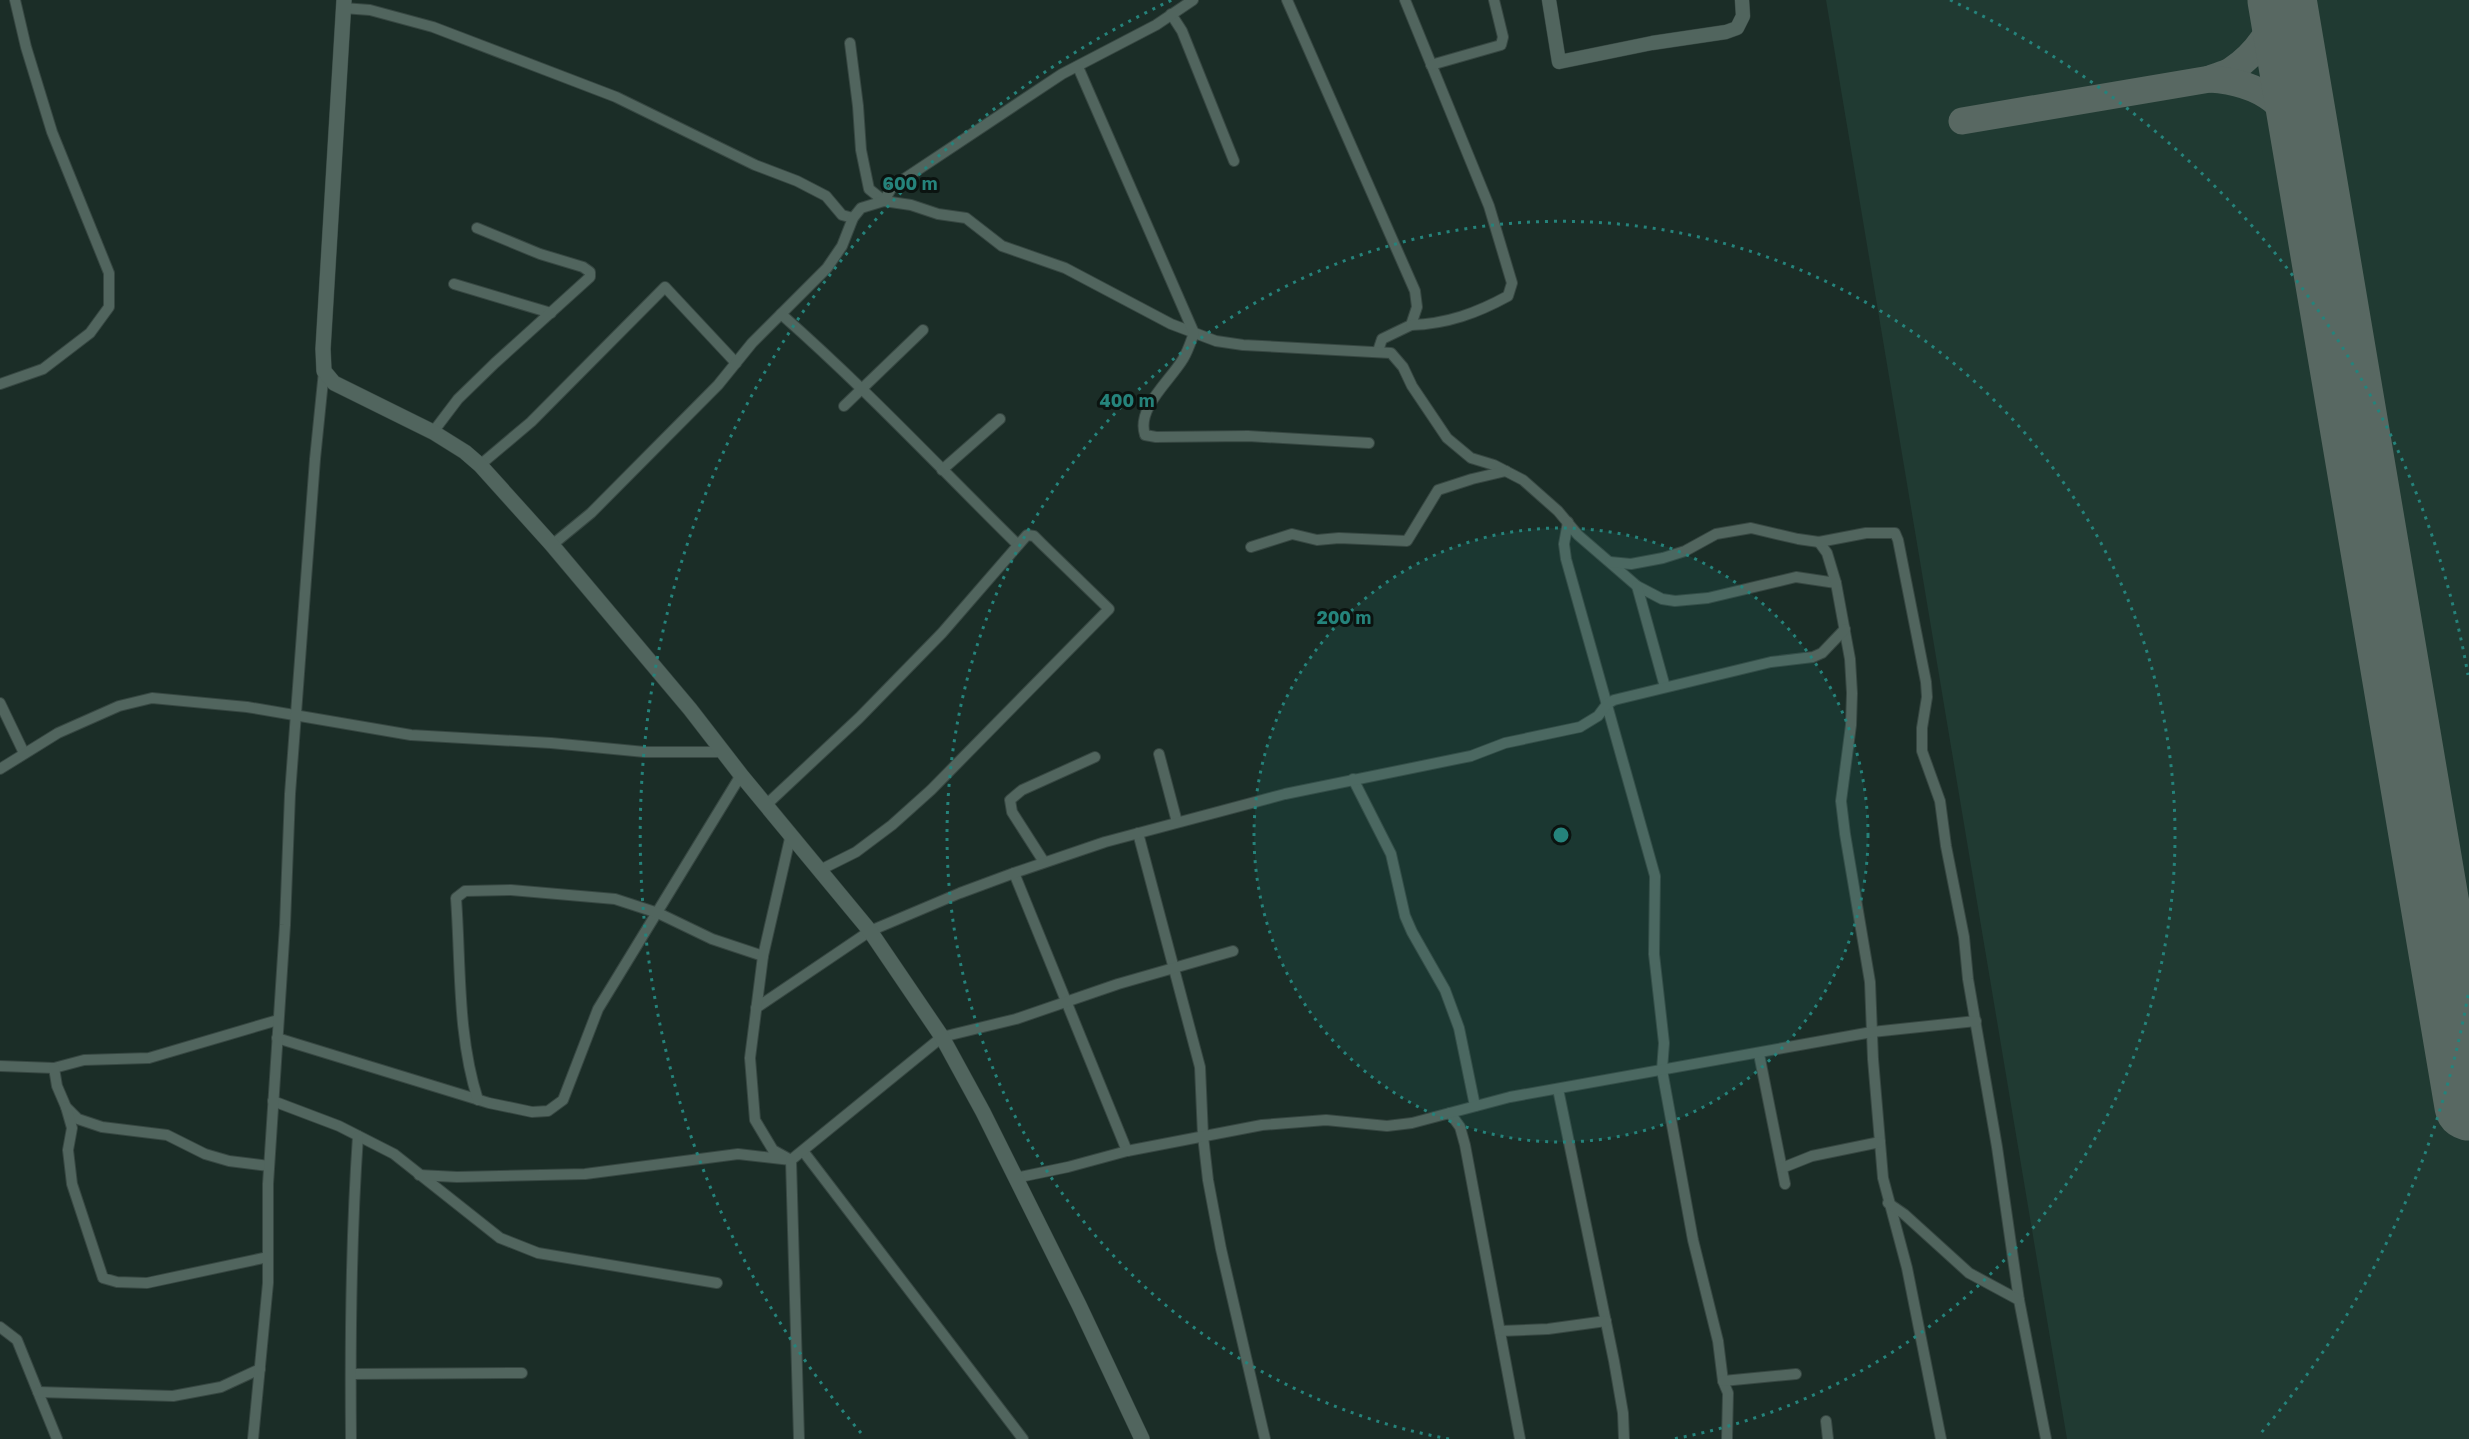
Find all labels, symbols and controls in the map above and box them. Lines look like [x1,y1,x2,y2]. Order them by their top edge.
text: 600 m [882,172,938,194]
text: 400 m [1100,389,1154,411]
text: 200 m [1317,606,1371,628]
centre of rings [1551,825,1571,845]

